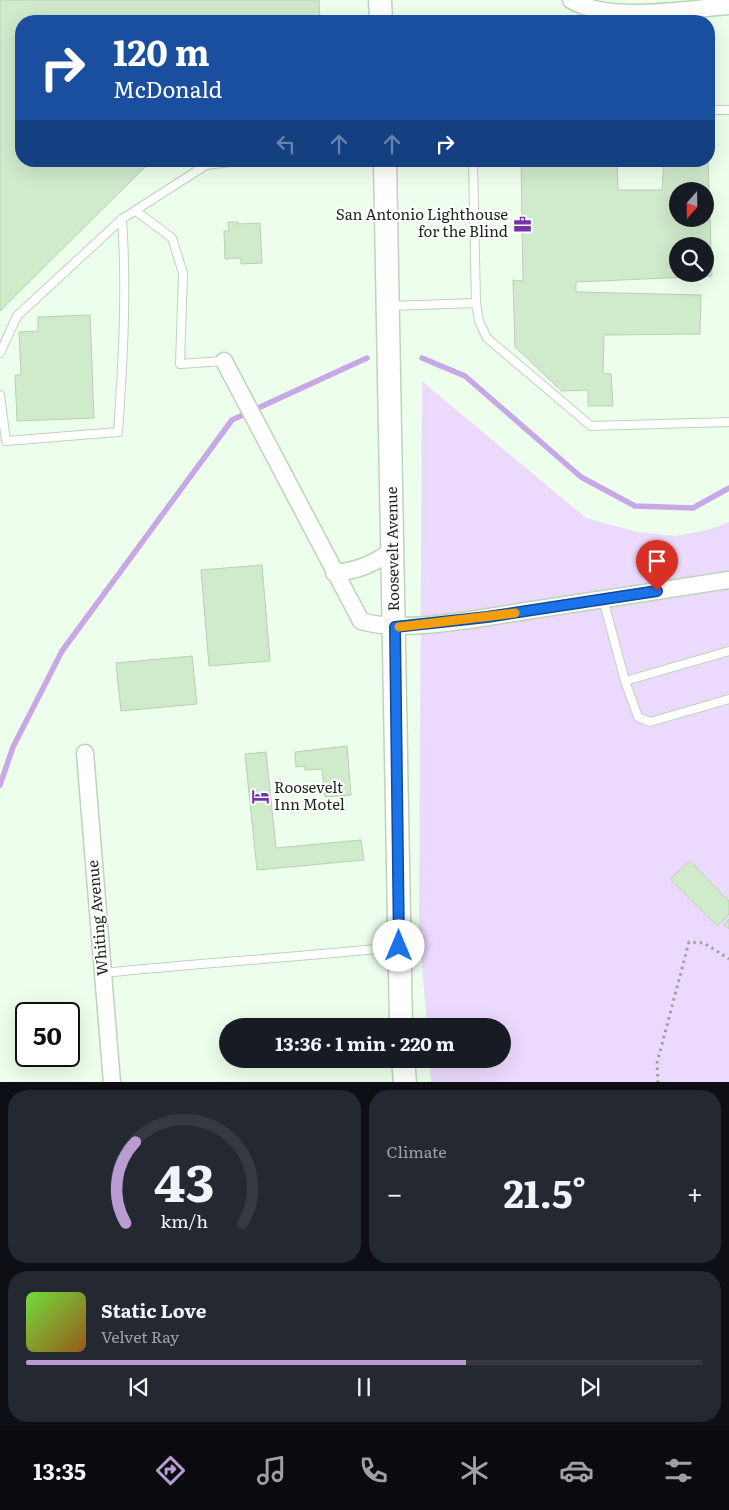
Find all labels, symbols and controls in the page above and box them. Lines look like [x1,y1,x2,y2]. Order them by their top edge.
text: 120 m [113,25,210,77]
icon: right [30,35,95,100]
text: McDonald [113,72,222,105]
icon: left [272,130,300,158]
icon: ahead [325,130,353,158]
icon: ahead [378,130,406,158]
icon: right [431,130,459,158]
north arrow [669,182,714,228]
map controls [669,182,714,282]
place label: San Antonio Lighthouse for the Blind [336,202,508,242]
office icon: San Antonio Lighthouse for the Blind [512,214,532,234]
button: search [669,237,714,282]
street label: Roosevelt Avenue [379,486,404,612]
pin [636,540,678,591]
icon: arrive [643,547,671,575]
place label: Roosevelt Inn Motel [274,775,345,815]
hotel icon: Roosevelt Inn Motel [250,787,270,807]
street label: Whiting Avenue [80,859,113,977]
position arrow [372,919,424,971]
speed limit sign: 50 [15,1002,80,1067]
text: 13:36 · 1 min · 220 m [275,1029,455,1057]
text: Climate [387,1139,447,1163]
text: 43 [154,1141,214,1218]
text: 21.5° [503,1163,586,1220]
text: − [387,1171,403,1213]
text: + [687,1171,703,1213]
text: km/h [160,1207,208,1234]
text: Static Love [101,1296,206,1324]
text: Velvet Ray [101,1324,179,1348]
icon: previous [125,1373,153,1401]
icon: pause [350,1373,378,1401]
icon: next [576,1373,604,1401]
icon: directions [153,1453,188,1488]
icon: music [254,1453,289,1488]
icon: phone [356,1453,391,1488]
icon: climate [457,1453,492,1488]
icon: car [559,1453,594,1488]
icon: filters [661,1453,696,1488]
text: 13:35 [33,1454,86,1487]

